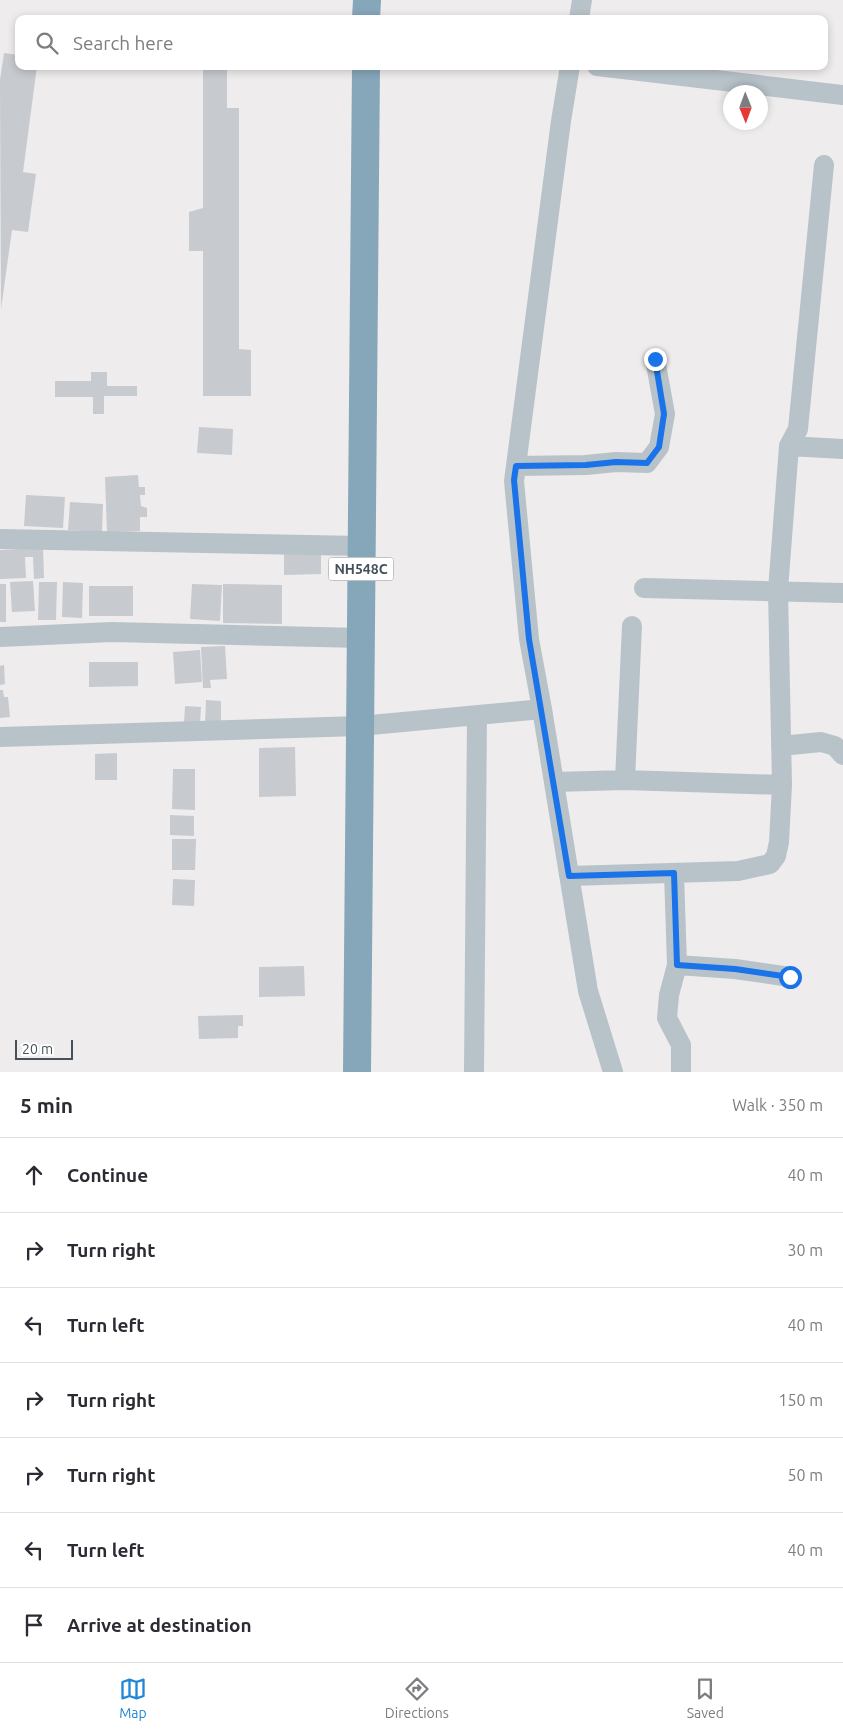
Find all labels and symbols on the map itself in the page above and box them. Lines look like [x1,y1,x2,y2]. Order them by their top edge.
north arrow [723,85,768,130]
route end [644,348,667,371]
road number: NH548C [328,558,394,580]
route start [779,966,802,989]
scale bar [15,1037,72,1060]

